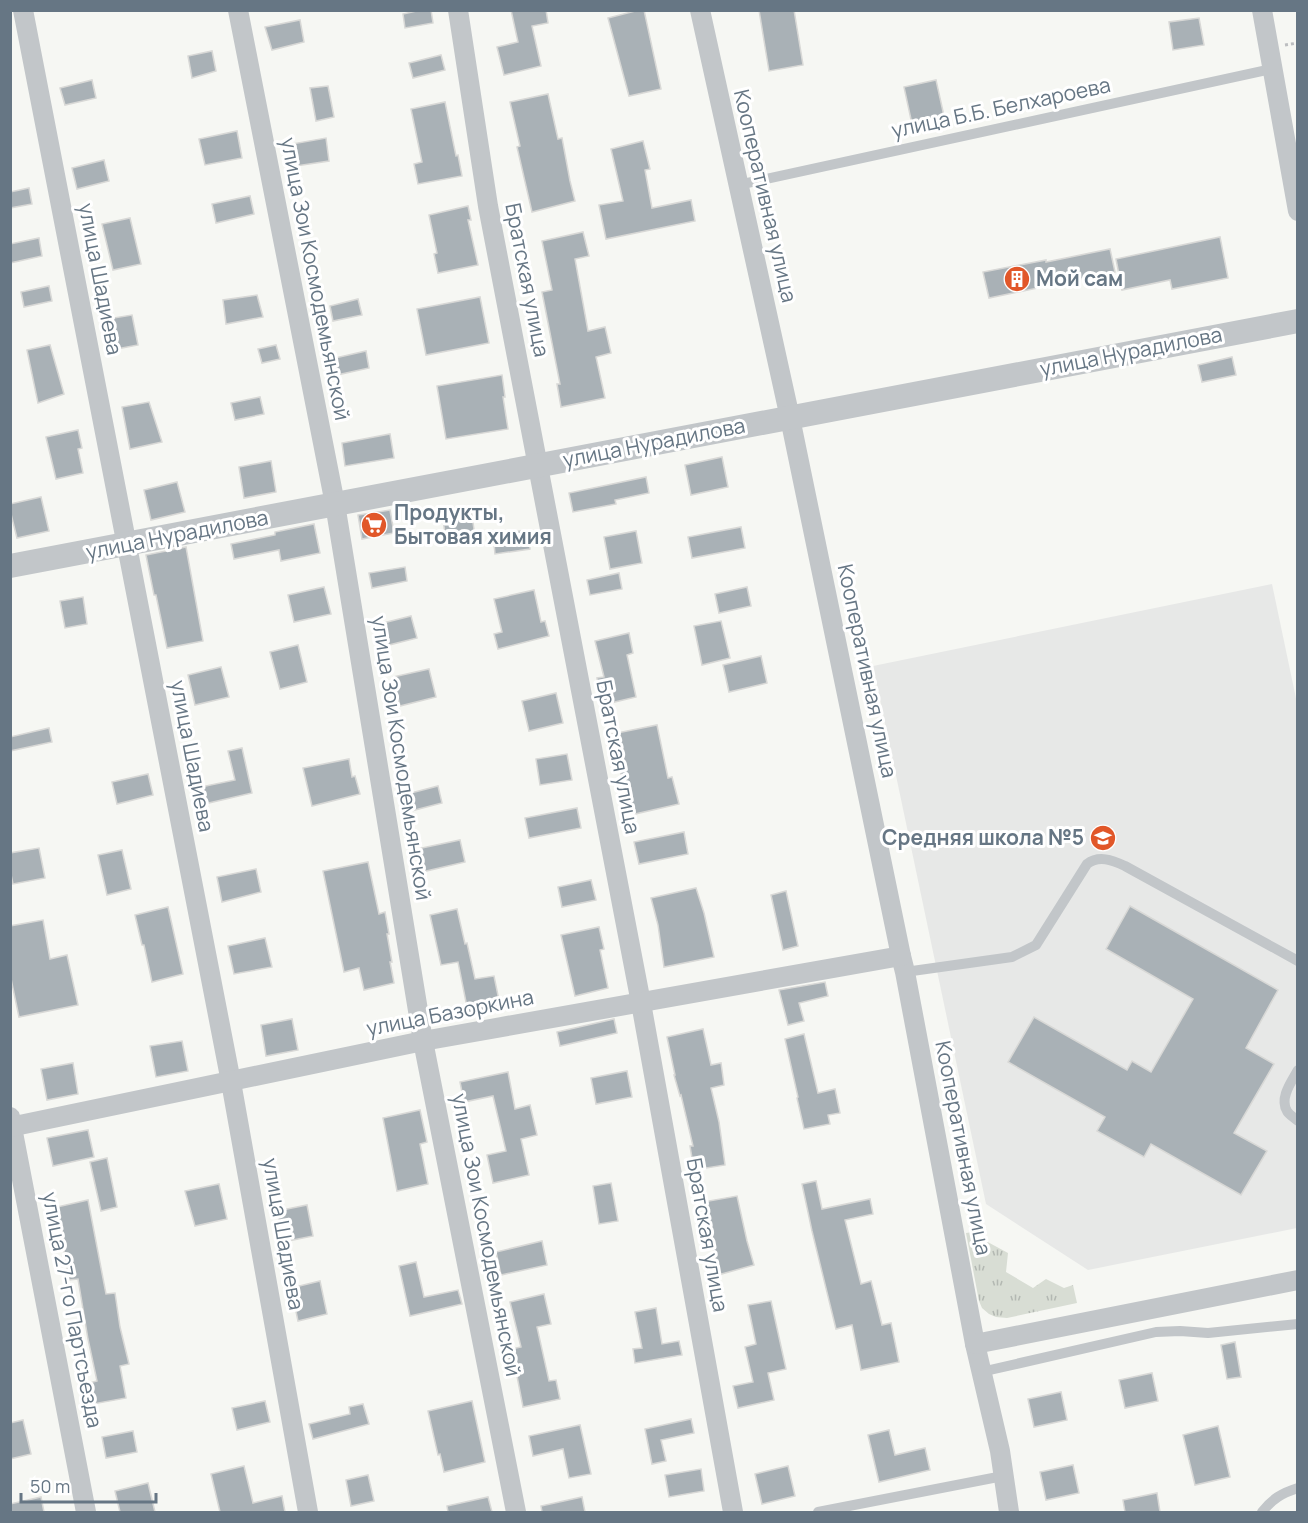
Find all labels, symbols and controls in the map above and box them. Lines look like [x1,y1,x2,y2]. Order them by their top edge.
street label: улица Б.Б. Белхароева [889,70,1113,144]
street label: Кооперативная улица [728,87,804,305]
street label: улица Зои Космодемьянской [275,135,357,423]
street label: улица Шадиева [73,201,129,357]
street label: Братская улица [499,201,557,359]
building icon: Мой сам [1002,264,1032,294]
place label: Мой сам [1036,264,1123,292]
street label: улица Нурадилова [1037,320,1224,382]
street label: улица Нурадилова [560,411,747,473]
place label: Продукты, Бытовая химия [394,498,552,550]
street label: улица Нурадилова [83,503,270,565]
supermarket icon: Продукты, Бытовая химия [359,510,389,540]
street label: Кооперативная улица [832,561,904,780]
street label: улица Зои Космодемьянской [366,614,438,902]
street label: улица Шадиева [165,678,221,834]
street label: Братская улица [590,678,648,836]
place label: Средняя школа №5 [882,823,1084,851]
school or university icon: Средняя школа №5 [1088,823,1118,853]
street label: улица Базоркина [364,982,536,1042]
street label: Кооперативная улица [929,1038,999,1257]
street label: улица Зои Космодемьянской [446,1091,528,1379]
street label: улица Шадиева [257,1156,311,1312]
street label: Братская улица [681,1156,735,1314]
street label: улица 27-го Партсъезда [36,1189,110,1430]
scale bar [21,1466,156,1504]
text: 50 m [30,1474,70,1498]

